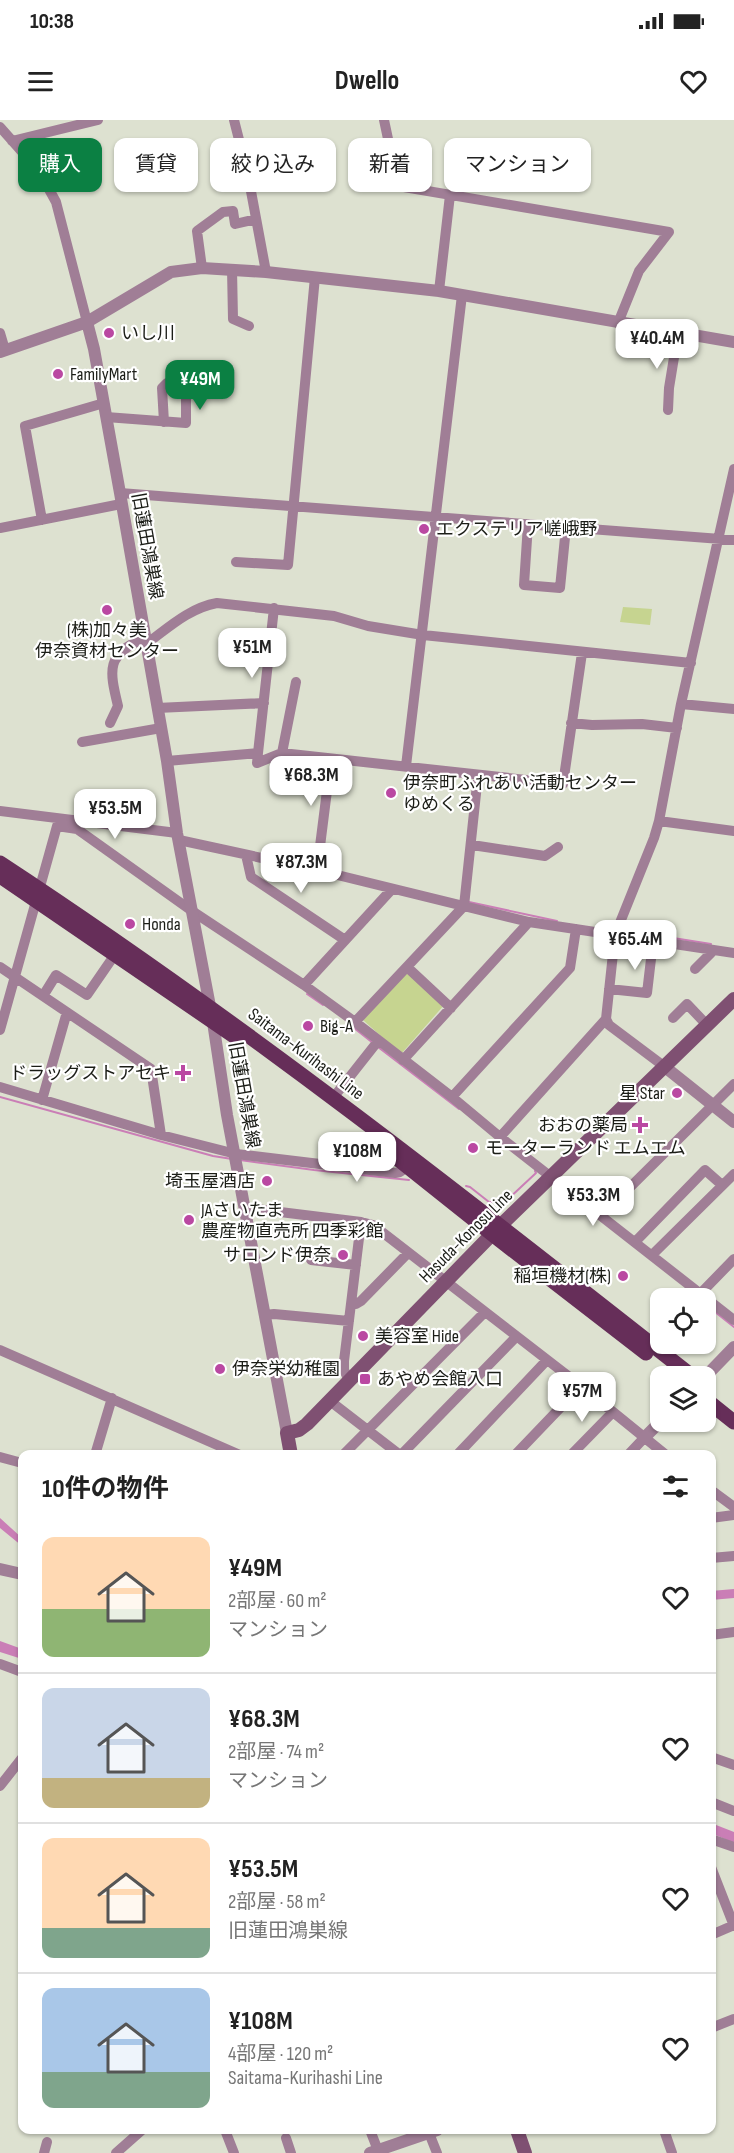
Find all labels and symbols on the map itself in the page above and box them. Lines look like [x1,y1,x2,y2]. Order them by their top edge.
pin: ¥40.4M [608,319,706,370]
place label: いし川 [121,323,175,344]
marker: いし川 [102,326,116,340]
pin: ¥49M [164,360,236,411]
place label: FamilyMart [70,364,138,385]
marker: FamilyMart [51,367,65,381]
street label: 旧蓮田鴻巣線 [127,491,167,601]
place label: エクステリア嵯峨野 [436,519,597,540]
marker: エクステリア嵯峨野 [417,522,431,536]
marker: (株)加々美 伊奈資材センター [100,603,114,617]
place label: (株)加々美 伊奈資材センター [35,620,179,662]
pin: ¥51M [216,628,288,679]
pin: ¥68.3M [262,756,360,807]
place label: 伊奈町ふれあい活動センター ゆめくる [403,773,637,815]
marker: 伊奈町ふれあい活動センター ゆめくる [384,786,398,800]
pin: ¥53.5M [66,789,164,840]
pin: ¥87.3M [252,843,350,894]
place label: Honda [142,914,181,935]
marker: Honda [123,917,137,931]
pin: ¥65.4M [586,920,684,971]
street label: Saitama-Kurihashi Line [244,1004,368,1104]
place label: Big-A [320,1016,353,1037]
marker: Big-A [301,1019,315,1033]
street label: 旧蓮田鴻巣線 [224,1040,264,1150]
place label: ドラッグストアセキ [9,1063,171,1084]
marker: ドラッグストアセキ [176,1066,190,1080]
place label: 星 Star [619,1083,665,1104]
marker: 星 Star [670,1086,684,1100]
place label: おおの薬局 [538,1115,628,1136]
marker: おおの薬局 [633,1118,647,1132]
pin: ¥108M [315,1132,399,1183]
place label: モーターランド エムエム [485,1138,686,1159]
marker: モーターランド エムエム [466,1141,480,1155]
place label: 埼玉屋酒店 [165,1171,255,1192]
marker: 埼玉屋酒店 [260,1174,274,1188]
pin: ¥53.3M [544,1176,642,1227]
street label: Hasuda-Konosu Line [415,1185,517,1287]
place label: JAさいたま 農産物直売所 四季彩館 [200,1200,384,1242]
marker: JAさいたま 農産物直売所 四季彩館 [182,1213,196,1227]
place label: サロンド伊奈 [223,1245,331,1266]
marker: サロンド伊奈 [336,1248,350,1262]
place label: 稲垣機材(株) [513,1266,611,1287]
marker: 稲垣機材(株) [616,1269,630,1283]
place label: 美容室 Hide [375,1326,459,1347]
marker: 美容室 Hide [356,1329,370,1343]
place label: 伊奈栄幼稚園 [232,1359,340,1380]
marker: 伊奈栄幼稚園 [213,1362,227,1376]
place label: あやめ会館入口 [377,1369,503,1390]
marker: あやめ会館入口 [358,1372,372,1386]
pin: ¥57M [546,1372,618,1423]

